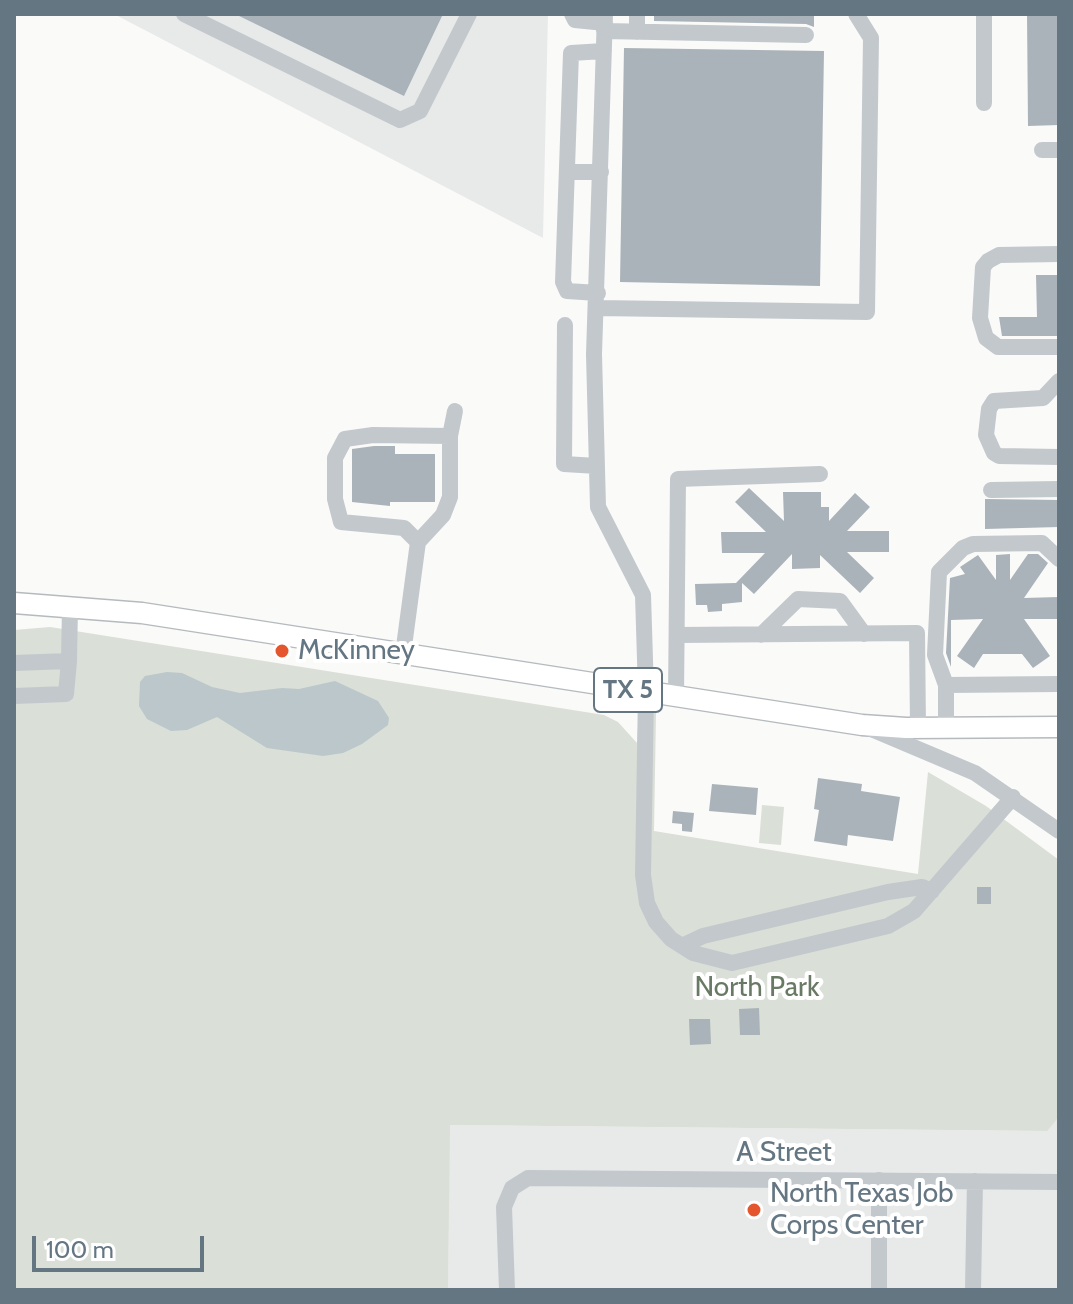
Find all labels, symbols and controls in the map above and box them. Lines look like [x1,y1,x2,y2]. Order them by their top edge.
place label: McKinney [298,634,415,668]
marker: McKinney [273,642,291,660]
road number: TX 5 [594,668,662,712]
park label: North Park [695,971,819,1005]
street label: A Street [736,1136,832,1170]
place label: North Texas Job Corps Center [770,1177,954,1243]
marker: North Texas Job Corps Center [745,1201,763,1219]
scale bar [36,1220,208,1270]
text: 100 m [46,1235,114,1264]

